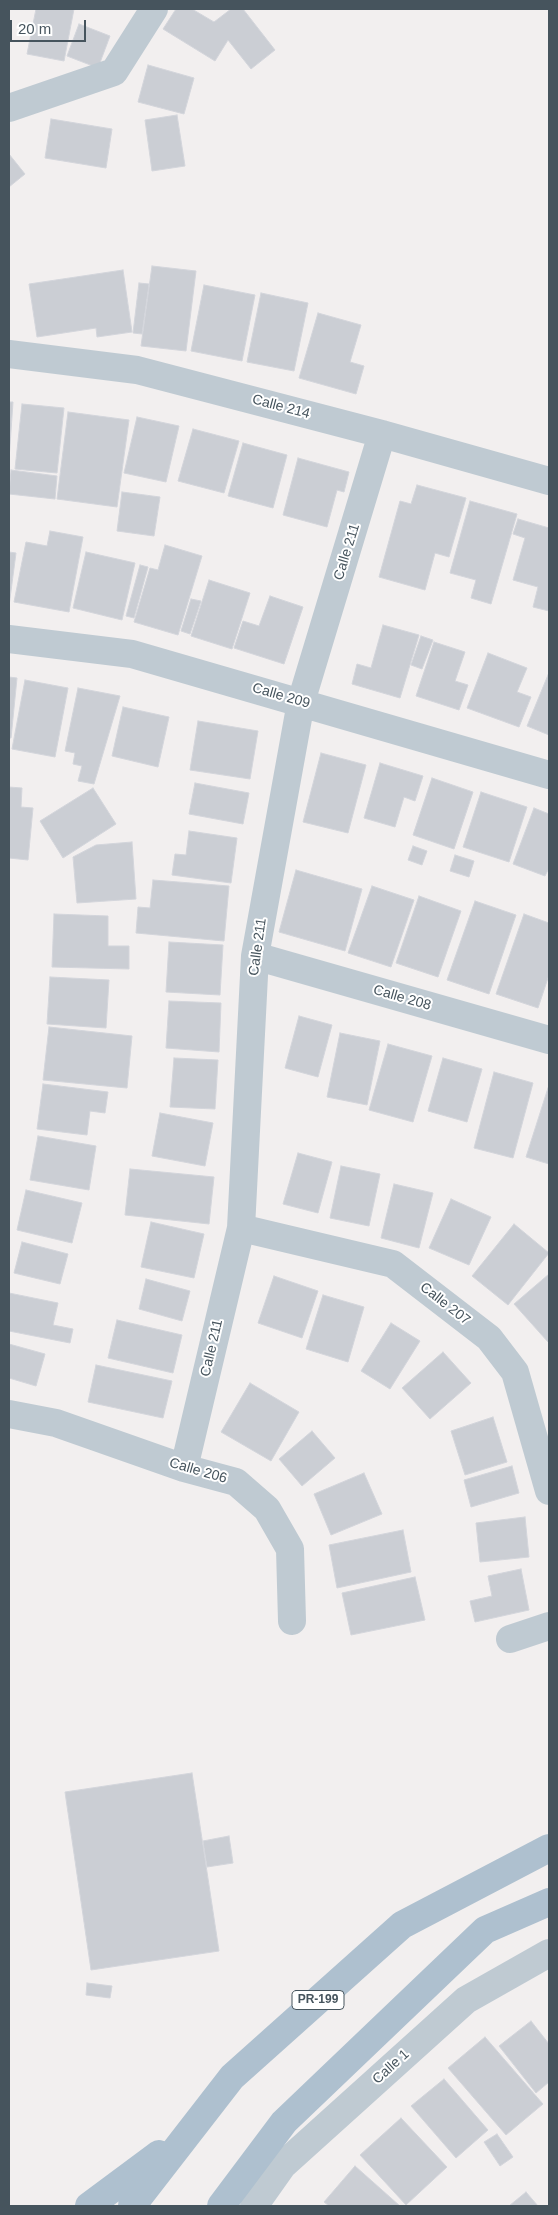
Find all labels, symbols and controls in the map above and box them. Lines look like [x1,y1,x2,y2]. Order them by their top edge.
scale bar [12,10,89,42]
text: 20 m [18,20,51,37]
street label: Calle 214 [250,391,312,423]
street label: Calle 211 [330,522,364,582]
street label: Calle 209 [250,680,312,712]
street label: Calle 211 [246,917,270,977]
street label: Calle 208 [371,982,433,1014]
street label: Calle 207 [417,1279,473,1329]
street label: Calle 211 [197,1318,227,1378]
street label: Calle 206 [167,1455,229,1487]
road number: PR-199 [292,1990,344,2010]
street label: Calle 1 [369,2046,413,2088]

